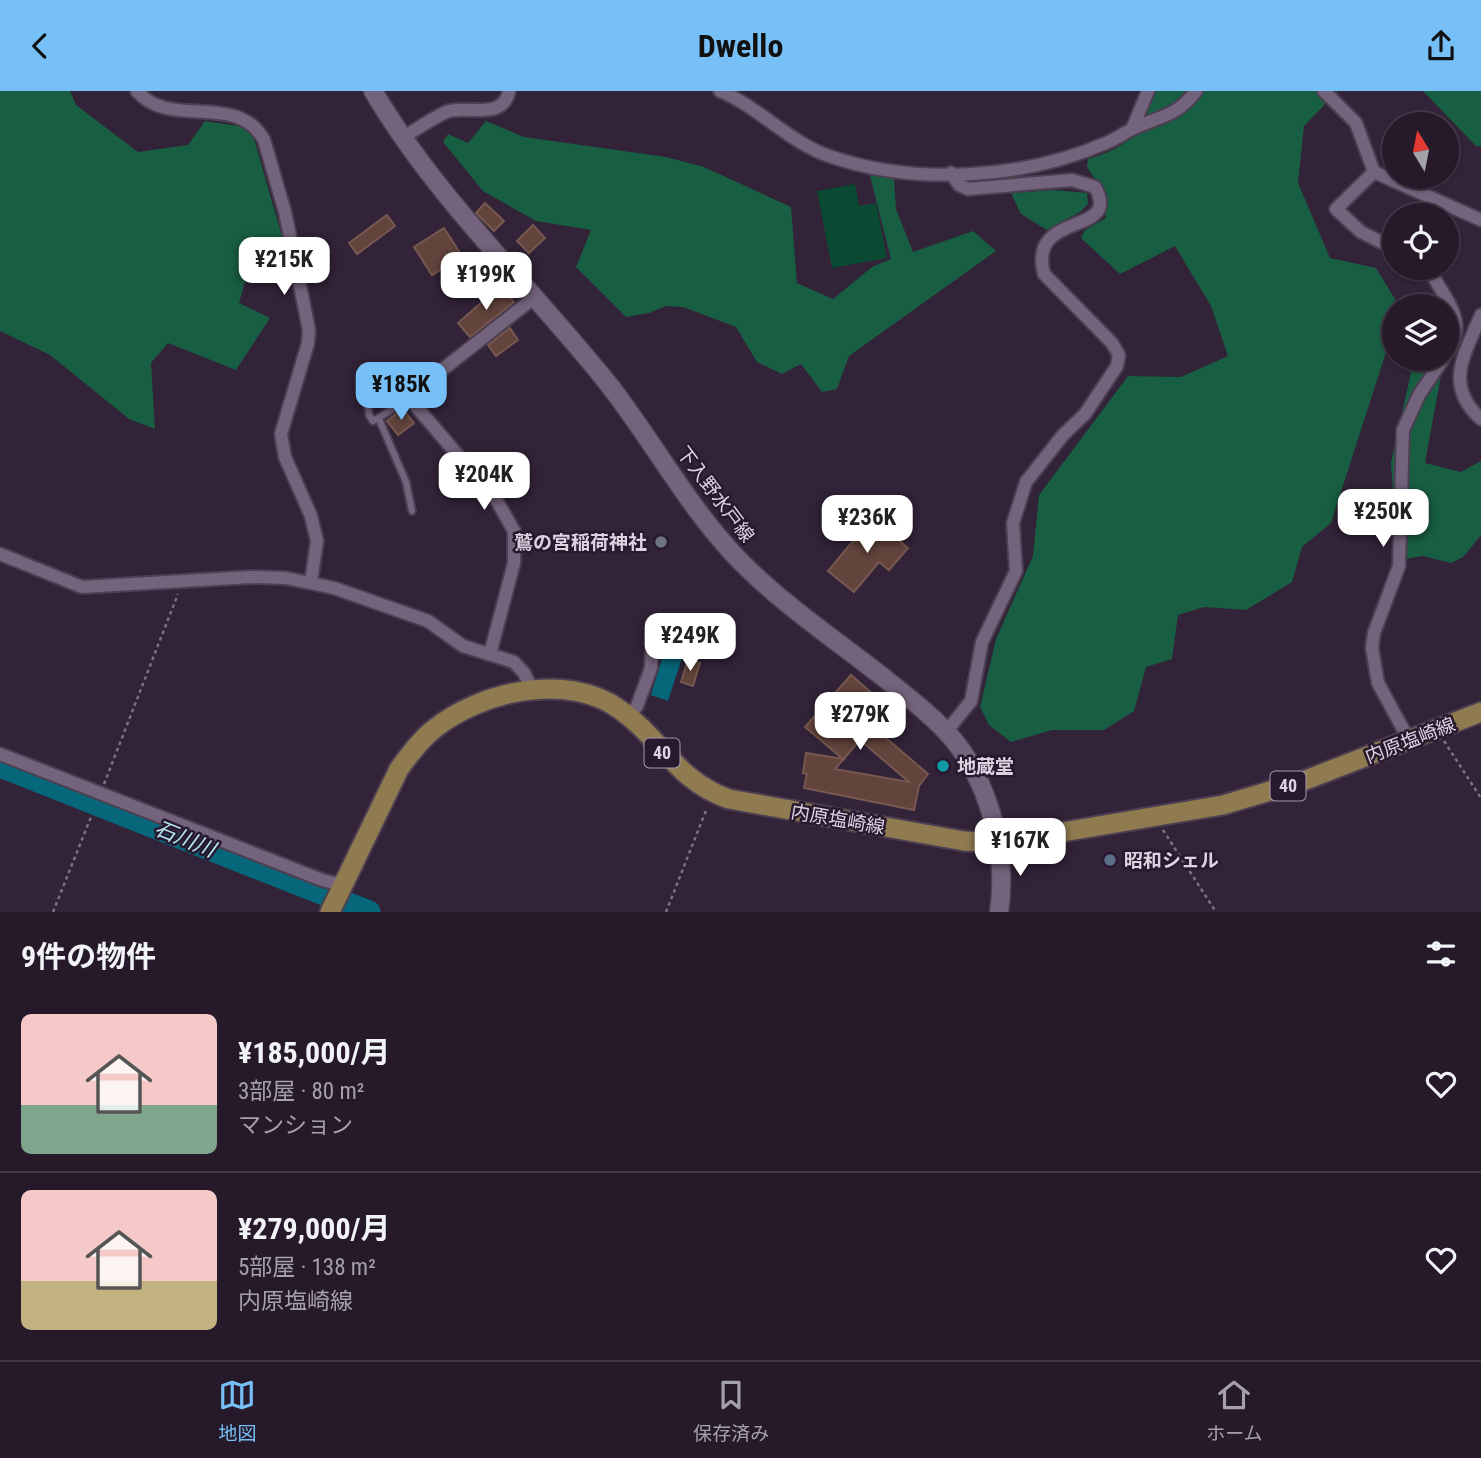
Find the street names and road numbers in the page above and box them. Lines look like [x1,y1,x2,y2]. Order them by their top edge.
street label: 下入野水戸線 [672,442,759,547]
street label: 内原塩崎線 [1362,713,1459,768]
road number: 40 [644,739,680,767]
road number: 40 [1270,771,1306,801]
street label: 内原塩崎線 [789,800,887,839]

